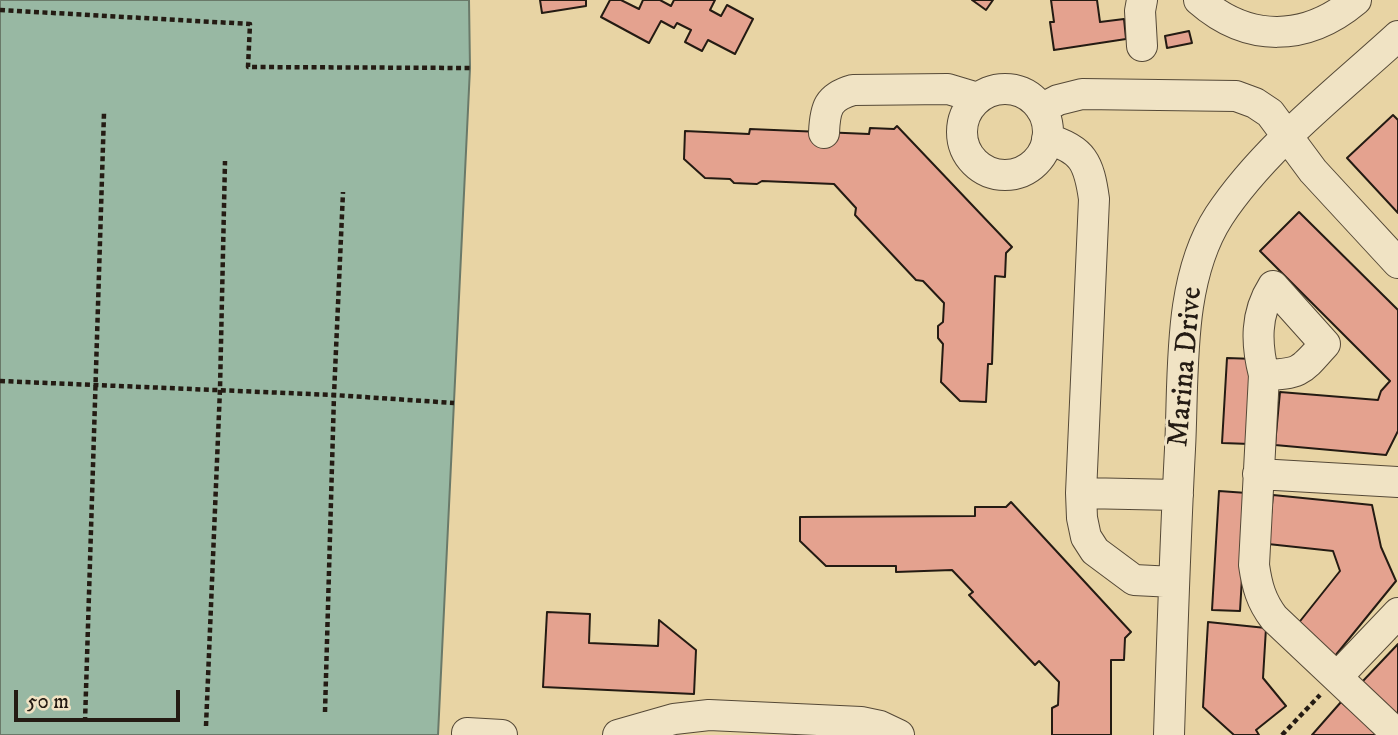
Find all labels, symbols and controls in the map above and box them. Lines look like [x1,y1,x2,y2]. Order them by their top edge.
street label: Marina Drive [1162,285,1212,449]
scale bar [18,676,184,720]
text: 50 m [27,689,69,715]

